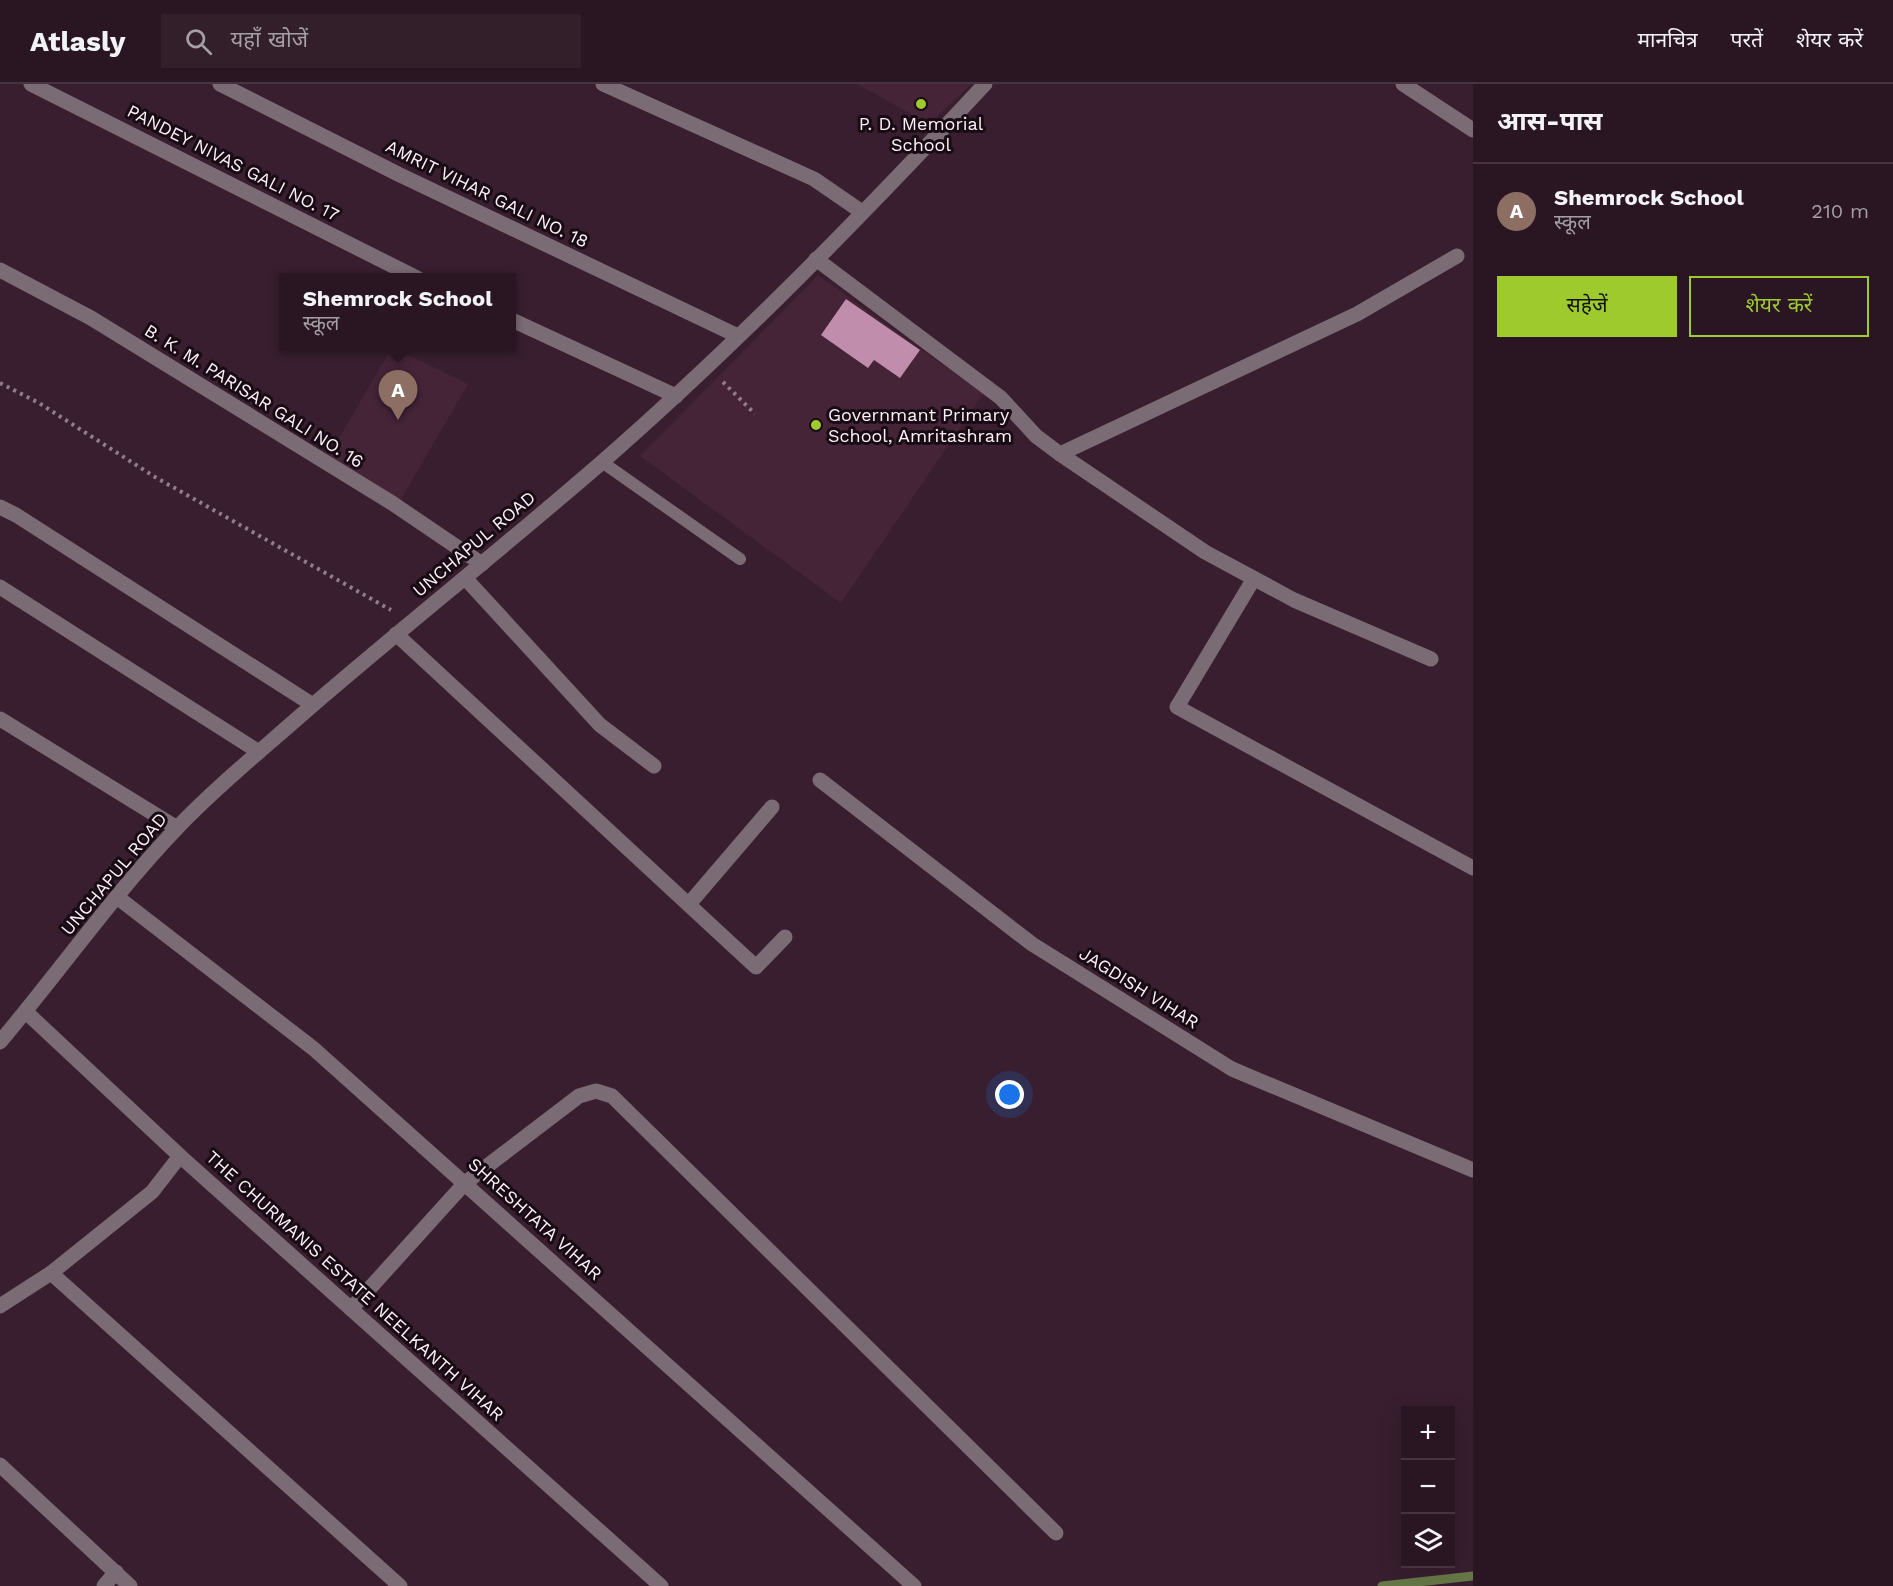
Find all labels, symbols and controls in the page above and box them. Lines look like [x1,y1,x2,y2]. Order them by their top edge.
search box [161,14,581,68]
text: Atlasly [30,25,125,58]
icon: search [182,25,215,58]
text: यहाँ खोजें [230,27,308,52]
text: मानचित्र [1638,27,1698,52]
text: परतें [1731,27,1763,52]
text: शेयर करें [1796,27,1863,52]
marker: P. D. Memorial School [914,97,928,111]
street label: PANDEY NIVAS GALI NO. 17 [124,100,343,225]
text: आस-पास [1497,106,1603,136]
place label: P. D. Memorial School [859,113,984,155]
street label: AMRIT VIHAR GALI NO. 18 [383,135,592,252]
text: Shemrock School [1554,185,1744,210]
text: A [1510,199,1523,223]
text: 210 m [1811,199,1869,223]
text: स्कूल [1554,210,1591,234]
popup [279,273,516,351]
button: सहेजें [1497,276,1677,337]
button: शेयर करें [1689,276,1869,337]
text: Shemrock School [303,286,492,311]
text: स्कूल [303,311,339,335]
street label: B. K. M. PARISAR GALI NO. 16 [141,319,368,472]
pin: A [378,370,418,420]
place label: Governmant Primary School, Amritashram [828,404,1012,446]
marker: Governmant Primary School, Amritashram [809,418,823,432]
street label: UNCHAPUL ROAD [408,486,539,601]
street label: UNCHAPUL ROAD [56,808,171,939]
street label: JAGDISH VIHAR [1076,942,1203,1033]
your location [995,1080,1024,1109]
street label: THE CHURMANIS ESTATE NEELKANTH VIHAR [202,1146,509,1425]
street label: SHRESHTATA VIHAR [464,1153,606,1284]
map controls [1401,1406,1455,1568]
button: + [1401,1406,1455,1460]
button: − [1401,1460,1455,1514]
button: layers [1401,1514,1455,1568]

